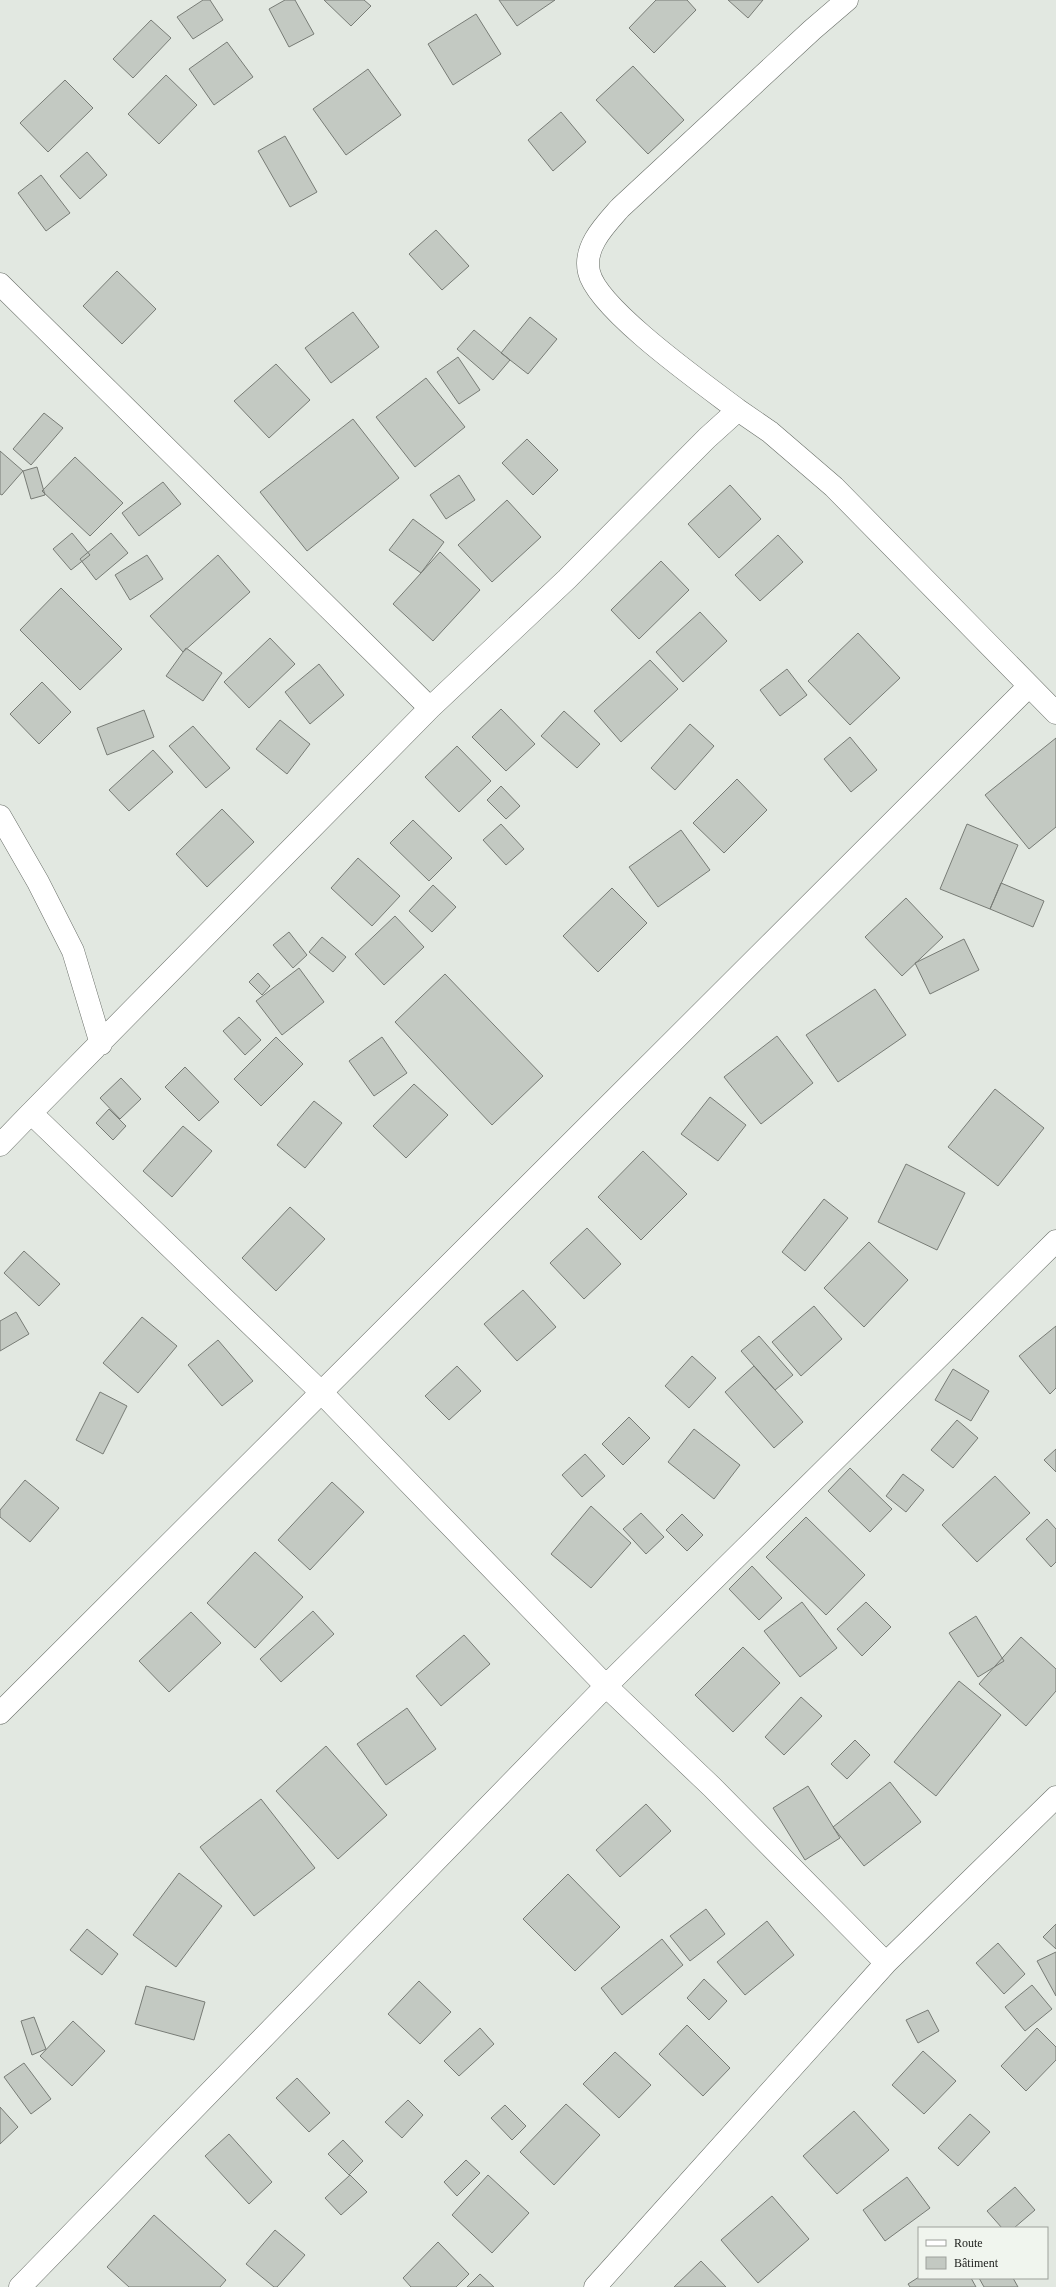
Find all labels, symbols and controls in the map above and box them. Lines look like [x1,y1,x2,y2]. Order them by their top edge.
legend [918,2227,1048,2279]
text: Route [954,2236,983,2250]
text: Bâtiment [954,2256,999,2270]

